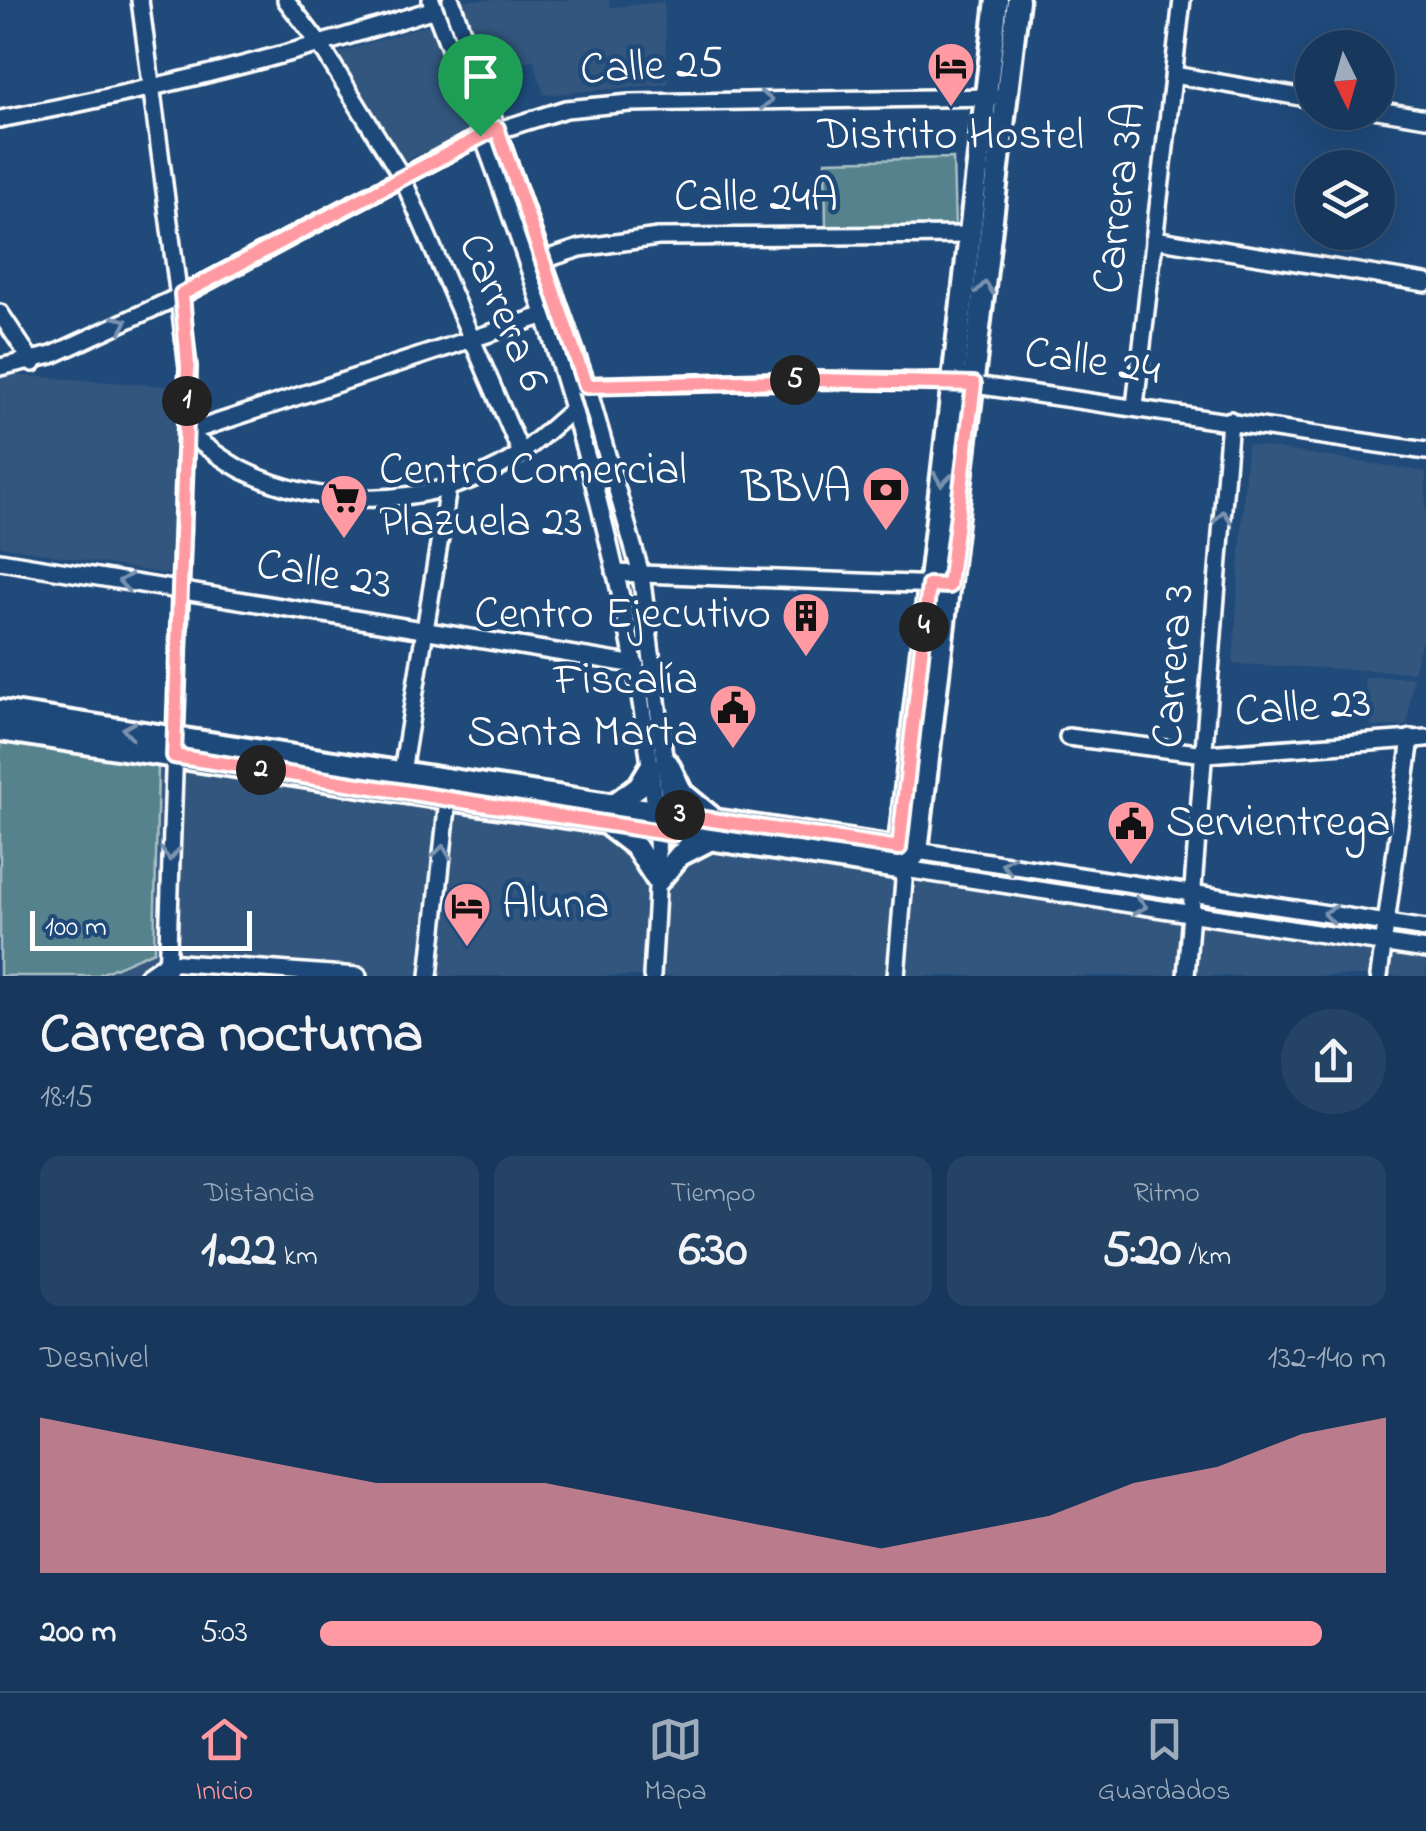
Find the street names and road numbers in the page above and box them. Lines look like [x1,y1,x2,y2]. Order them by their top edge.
street label: Calle 25 [579,31,725,105]
street label: Carrera 3A [1076,98,1166,298]
street label: Calle 24A [674,166,838,232]
street label: Carrera 6 [439,224,565,402]
street label: Calle 24 [1020,321,1164,405]
street label: Calle 23 [251,533,397,619]
street label: Carrera 3 [1136,581,1214,751]
street label: Calle 23 [1233,671,1373,747]

